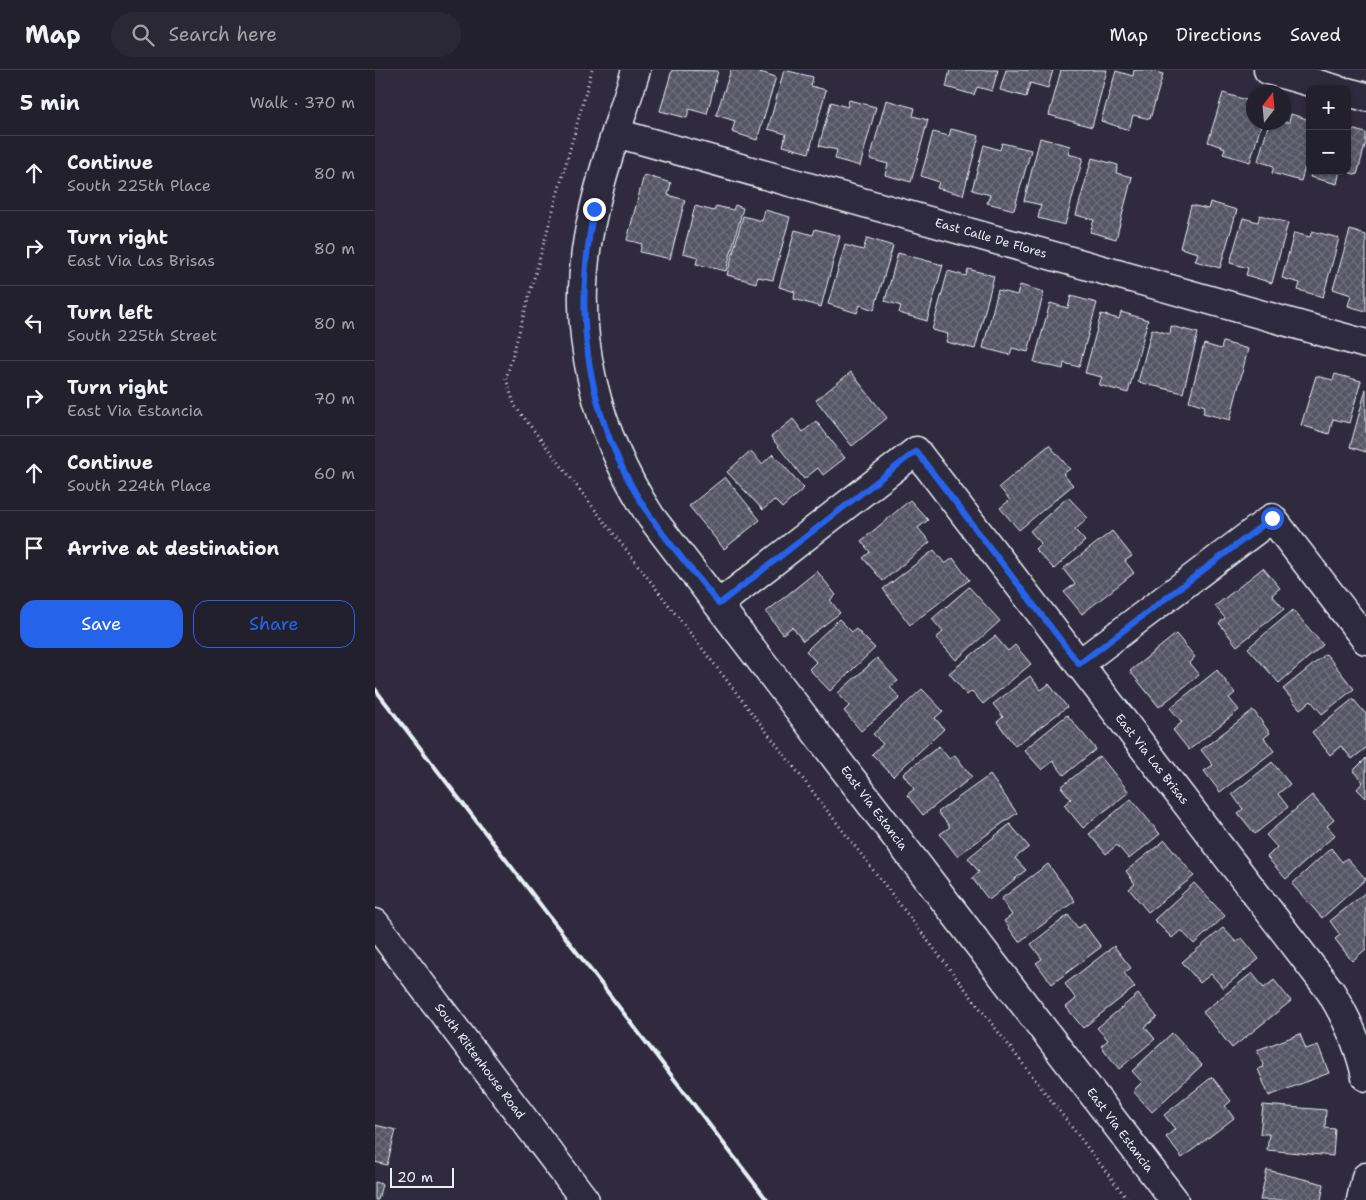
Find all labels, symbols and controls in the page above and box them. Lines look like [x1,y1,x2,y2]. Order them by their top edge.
search box [111,12,461,57]
text: Map [25,19,81,51]
icon: search [129,21,157,49]
text: Search here [169,22,277,47]
text: Map [1110,23,1148,47]
text: Directions [1176,23,1262,47]
text: Saved [1290,23,1341,47]
north arrow [1246,85,1291,130]
map controls [1306,85,1351,175]
button: + [1306,85,1351,130]
text: 5 min [20,89,80,117]
text: Walk · 370 m [250,92,355,113]
button: − [1306,130,1351,175]
text: Continue [67,150,153,175]
icon: ahead [20,159,48,187]
text: 80 m [314,163,355,184]
text: South 225th Place [67,175,211,196]
route end [583,198,606,221]
street label: East Calle De Flores [933,214,1049,262]
text: Turn right [67,225,168,250]
icon: right [20,234,48,262]
text: 80 m [314,238,355,259]
text: East Via Las Brisas [67,250,215,271]
text: Turn left [67,300,153,325]
icon: left [20,309,48,337]
text: 80 m [314,313,355,334]
text: South 225th Street [67,325,217,346]
text: Turn right [67,375,168,400]
icon: right [20,384,48,412]
text: 70 m [314,388,355,409]
text: East Via Estancia [67,400,203,421]
text: Continue [67,450,153,475]
icon: ahead [20,459,48,487]
text: 60 m [314,463,355,484]
text: South 224th Place [67,475,211,496]
route start [1261,507,1284,530]
icon: arrive [20,534,48,562]
text: Arrive at destination [67,536,279,561]
button: Save [20,600,183,648]
button: Share [193,600,355,648]
street label: East Via Las Brisas [1111,710,1193,808]
street label: East Via Estancia [837,763,911,854]
street label: South Rittenhouse Road [431,1000,529,1122]
street label: East Via Estancia [1083,1085,1157,1176]
scale bar [390,1165,454,1188]
text: 20 m [397,1168,433,1186]

